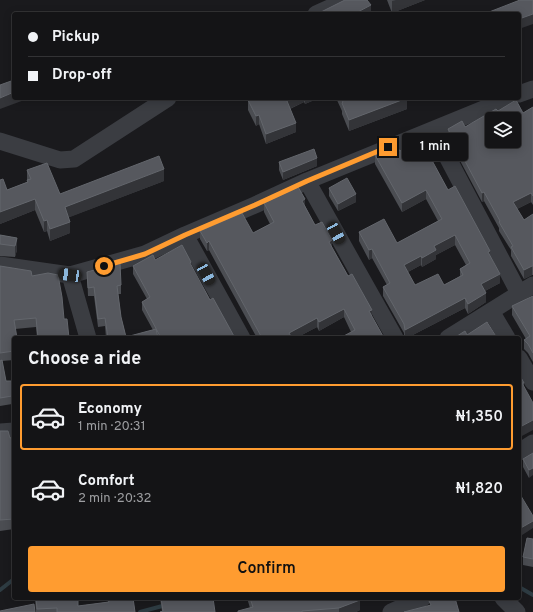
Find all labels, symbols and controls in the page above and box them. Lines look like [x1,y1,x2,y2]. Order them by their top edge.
text: Pickup [52,28,100,47]
text: Drop-off [52,66,112,85]
map controls [485,112,521,148]
button: layers [485,112,521,148]
callout: 1 min [402,133,468,161]
route end [379,138,397,156]
text: 1 min [420,139,450,155]
car [325,220,347,246]
route start [95,257,113,275]
car [195,261,217,287]
car [57,267,83,283]
text: Choose a ride [28,348,141,371]
icon: car [30,399,66,435]
text: Economy [78,400,142,419]
text: ₦1,350 [456,408,503,427]
text: 1 min · 20:31 [78,419,146,435]
icon: car [30,471,66,507]
text: Comfort [78,472,135,491]
text: ₦1,820 [455,480,503,499]
text: 2 min · 20:32 [78,491,152,507]
button: Confirm [28,546,505,592]

